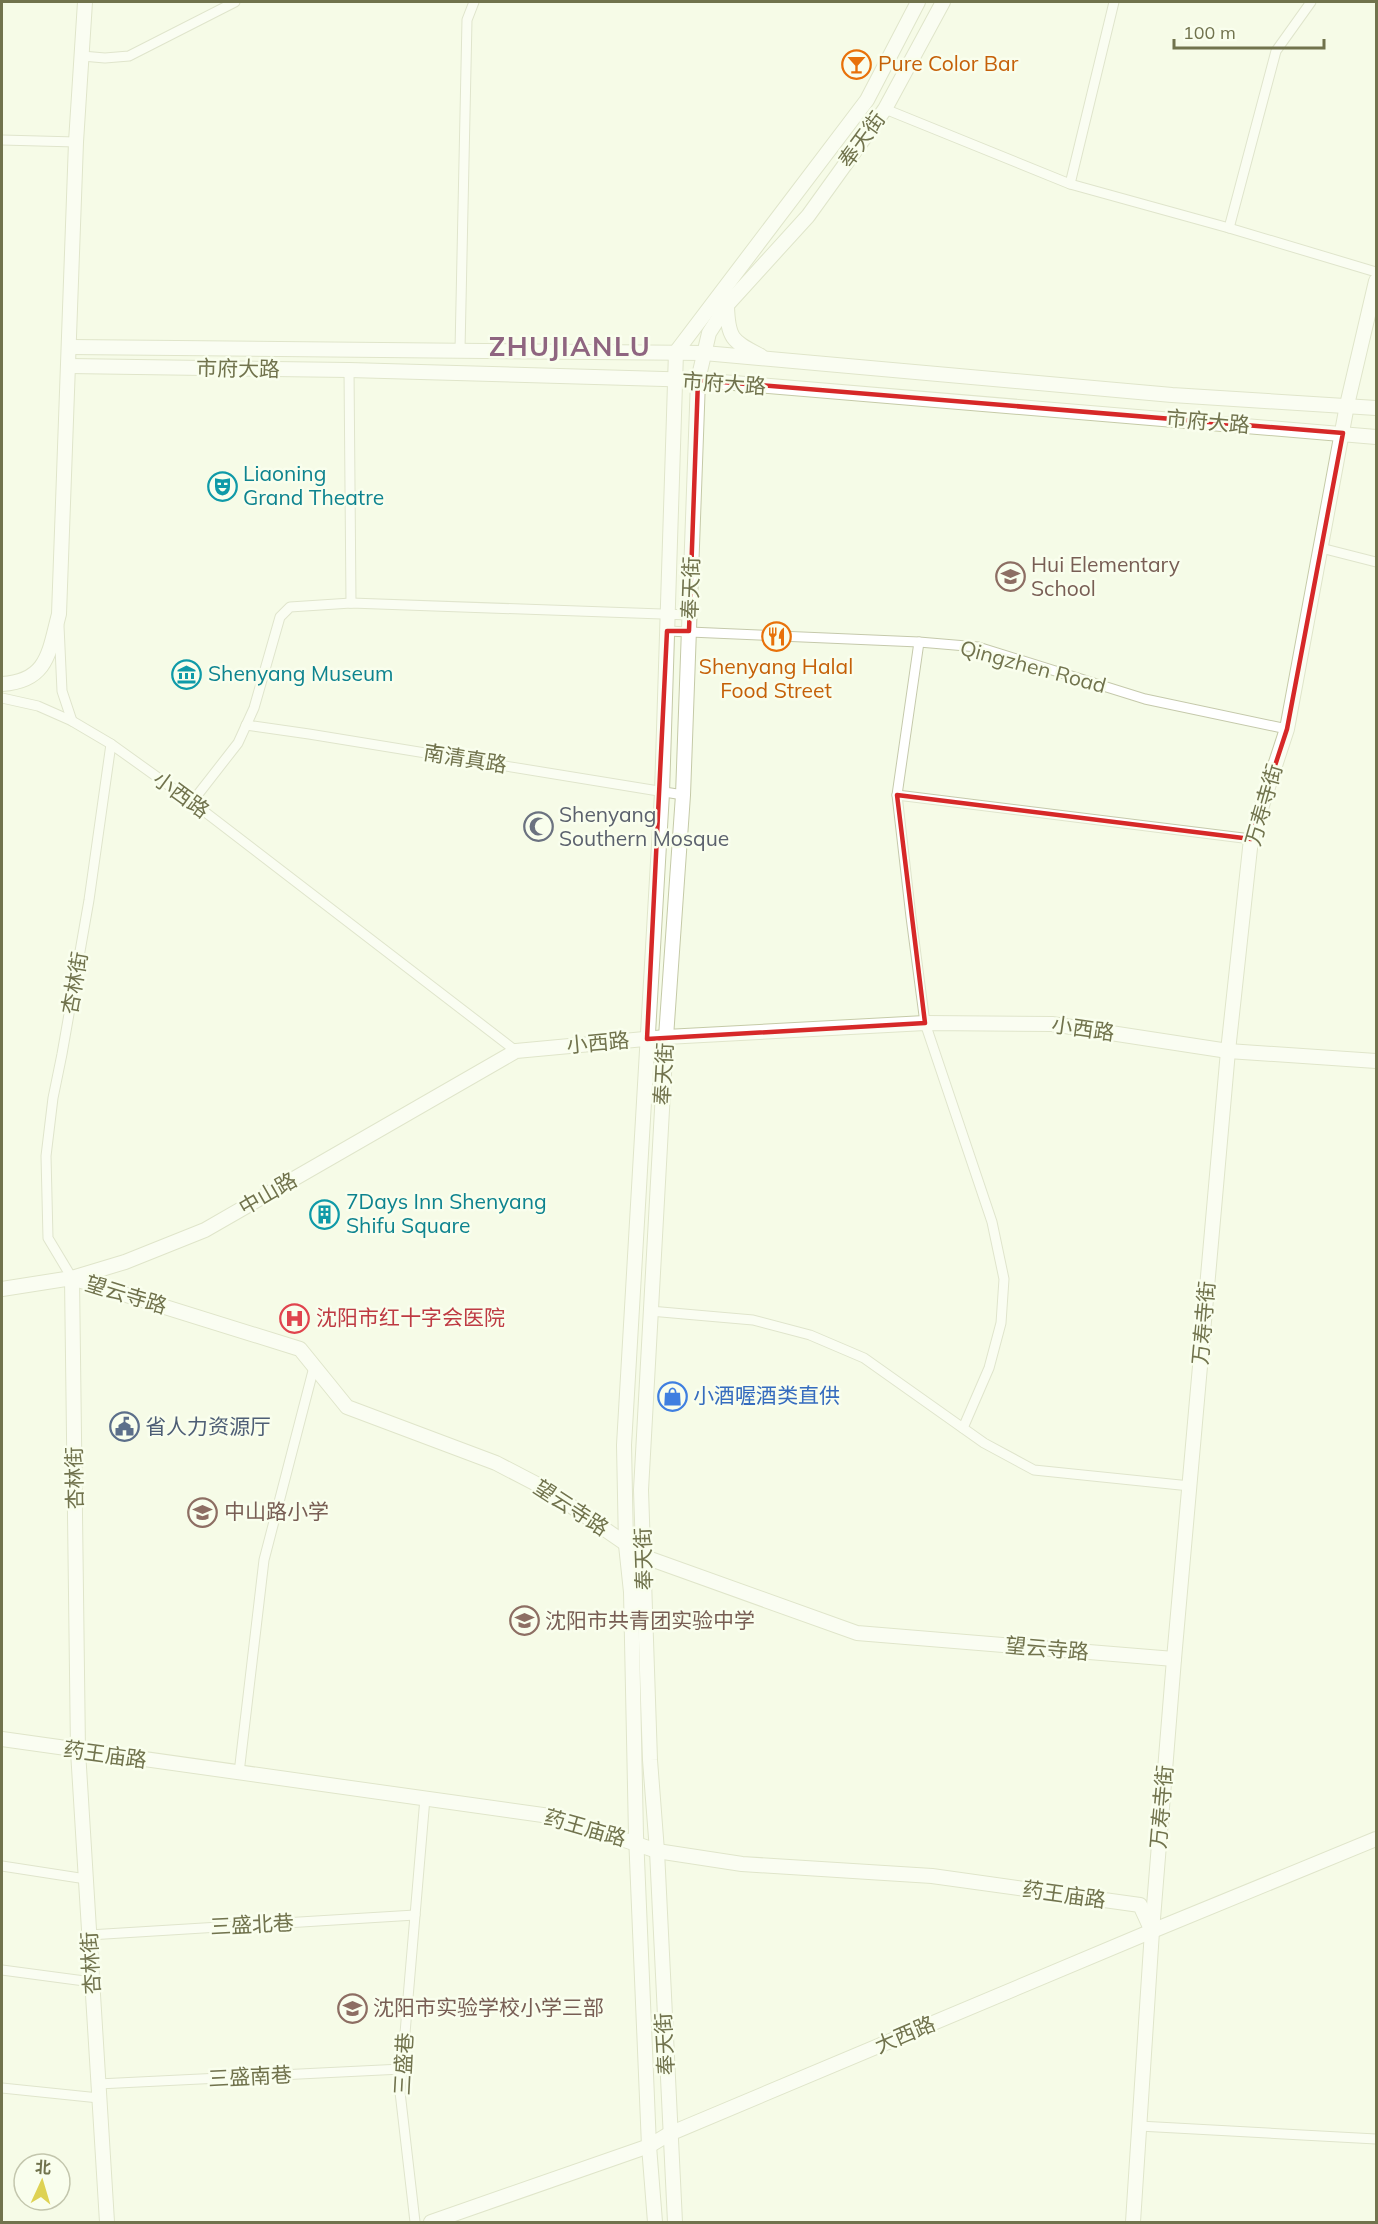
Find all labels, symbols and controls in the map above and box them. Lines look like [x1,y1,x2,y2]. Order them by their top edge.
scale bar [1174,12,1324,50]
text: 100 m [1183,21,1236,44]
bar icon: Pure Color Bar [841,48,873,80]
place label: Pure Color Bar [878,50,1019,76]
street label: 奉天街 [832,106,890,173]
district label: ZHUJIANLU [489,329,651,363]
street label: 市府大路 [196,354,280,382]
street label: 市府大路 [681,367,767,399]
street label: 市府大路 [1165,404,1251,438]
place label: Liaoning Grand Theatre [243,460,384,510]
theatre icon: Liaoning Grand Theatre [206,470,238,502]
place label: Hui Elementary School [1031,551,1180,601]
street label: 奉天街 [676,556,704,620]
school or university icon: Hui Elementary School [994,561,1026,593]
restaurant icon: Shenyang Halal Food Street [760,620,792,652]
street label: Qingzhen Road [957,634,1109,698]
place label: Shenyang Halal Food Street [699,653,853,703]
museum icon: Shenyang Museum [171,658,203,690]
place label: Shenyang Museum [208,660,394,686]
street label: 南清真路 [422,739,509,777]
street label: 万寿寺街 [1239,761,1287,849]
street label: 小西路 [148,765,215,823]
place label: Shenyang Southern Mosque [559,801,729,851]
mosque icon: Shenyang Southern Mosque [522,811,554,843]
street label: 杏林街 [56,950,92,1016]
street label: 小西路 [1050,1011,1116,1045]
street label: 小西路 [565,1026,630,1058]
street label: 奉天街 [648,1042,678,1106]
street label: 中山路 [234,1166,301,1220]
place label: 7Days Inn Shenyang Shifu Square [346,1188,547,1238]
building icon: 7Days Inn Shenyang Shifu Square [309,1198,341,1230]
street label: 望云寺路 [82,1269,170,1319]
street label: 万寿寺街 [1186,1280,1220,1366]
hospital icon: 沈阳市红十字会医院 [279,1302,311,1334]
place label: 沈阳市红十字会医院 [316,1304,505,1330]
shop icon: 小酒喔酒类直供 [656,1380,688,1412]
place label: 小酒喔酒类直供 [693,1382,840,1408]
public building icon: 省人力资源厅 [108,1411,140,1443]
place label: 省人力资源厅 [145,1413,271,1439]
street label: 杏林街 [60,1446,88,1510]
street label: 望云寺路 [529,1473,614,1541]
school or university icon: 中山路小学 [187,1496,219,1528]
place label: 中山路小学 [224,1498,329,1524]
street label: 奉天街 [629,1527,657,1591]
school or university icon: 沈阳市共青团实验中学 [508,1605,540,1637]
place label: 沈阳市共青团实验中学 [545,1607,755,1633]
street label: 望云寺路 [1004,1631,1090,1665]
street label: 药王庙路 [62,1735,149,1773]
street label: 万寿寺街 [1144,1764,1178,1850]
street label: 药王庙路 [541,1803,629,1851]
street label: 药王庙路 [1021,1875,1108,1913]
street label: 三盛北巷 [209,1909,295,1939]
street label: 杏林街 [75,1931,105,1995]
school or university icon: 沈阳市实验学校小学三部 [336,1992,368,2024]
place label: 沈阳市实验学校小学三部 [373,1994,604,2020]
street label: 大西路 [871,2010,939,2058]
street label: 奉天街 [649,2012,679,2076]
street label: 三盛巷 [388,2032,418,2096]
street label: 三盛南巷 [207,2061,293,2091]
north arrow [12,2152,72,2212]
text: 北 [34,2157,52,2178]

